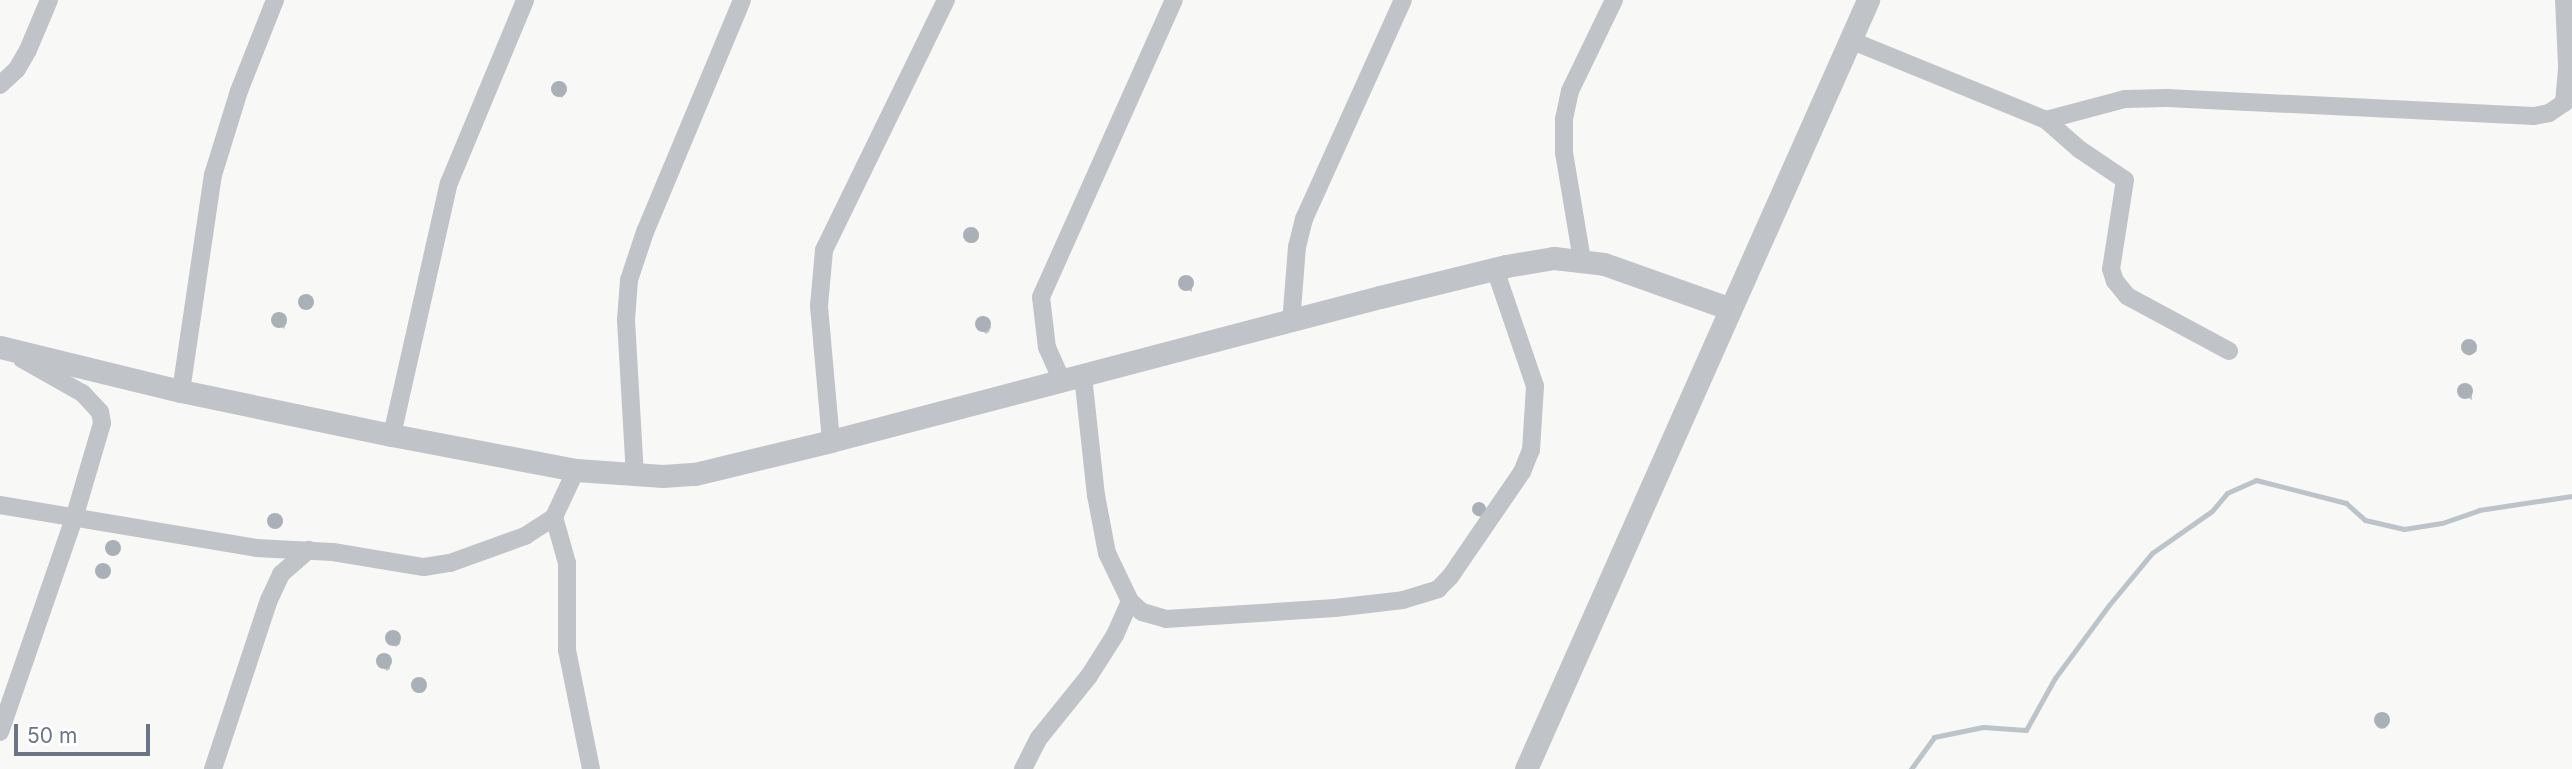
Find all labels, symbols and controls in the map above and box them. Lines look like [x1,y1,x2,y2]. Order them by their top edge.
scale bar [18,710,154,754]
text: 50 m [27,723,77,748]

